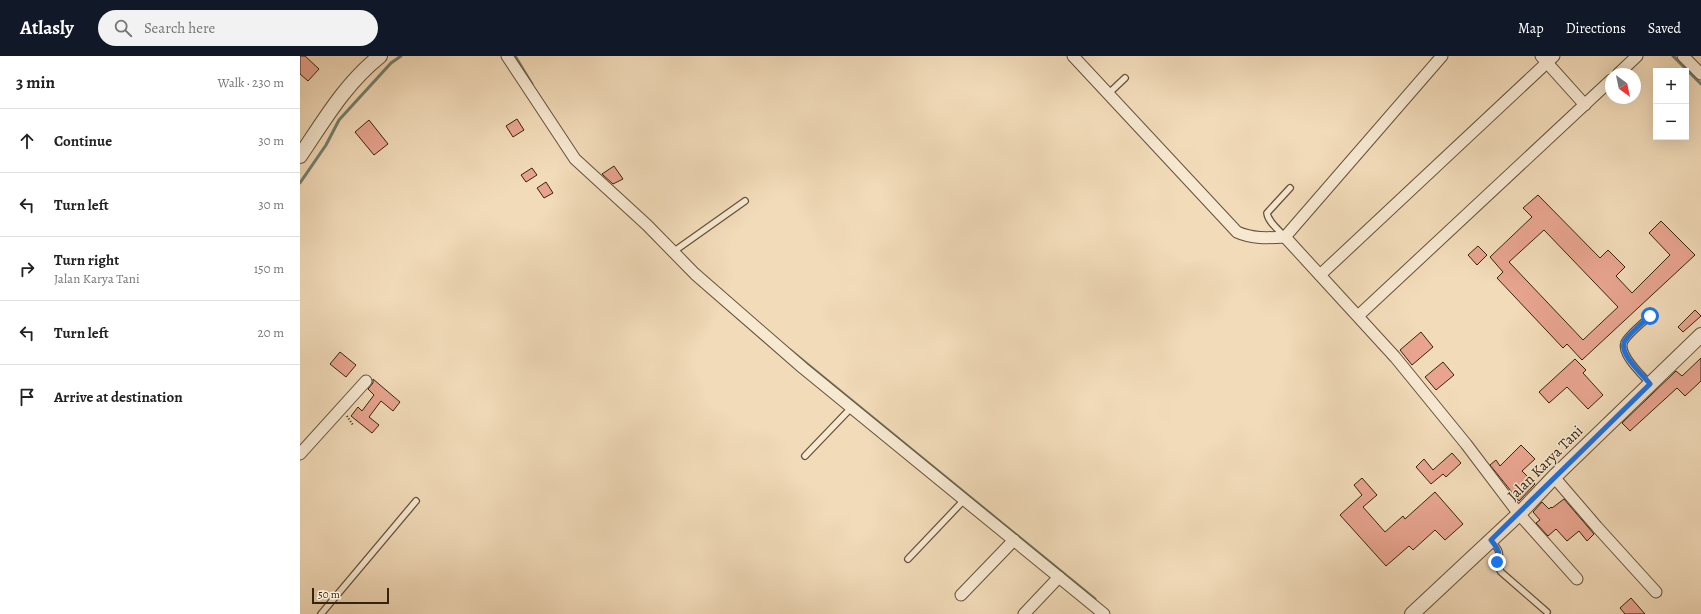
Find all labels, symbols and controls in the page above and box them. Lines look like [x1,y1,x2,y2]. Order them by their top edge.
search box [98,10,378,46]
text: Atlasly [20,15,74,41]
icon: search [112,17,134,39]
text: Search here [144,18,215,38]
text: Map [1518,19,1544,38]
text: Directions [1566,19,1626,38]
text: Saved [1648,19,1681,38]
north arrow [1605,68,1641,104]
map controls [1653,68,1689,140]
button: + [1653,68,1689,104]
text: 3 min [16,71,55,94]
text: Walk · 230 m [218,74,284,91]
button: − [1653,104,1689,140]
icon: ahead [16,130,38,152]
text: Continue [54,131,112,151]
text: 30 m [258,132,284,149]
icon: left [16,194,38,216]
text: Turn left [54,195,109,215]
text: 30 m [258,196,284,213]
text: Turn right [54,250,119,270]
icon: right [16,258,38,280]
text: 150 m [254,260,284,277]
text: Jalan Karya Tani [54,270,140,287]
route start [1641,307,1659,325]
icon: left [16,322,38,344]
text: Turn left [54,323,109,343]
text: 20 m [258,324,284,341]
icon: arrive [16,386,38,408]
text: Arrive at destination [54,387,183,407]
street label: Jalan Karya Tani [1503,421,1587,505]
route end [1488,553,1506,571]
scale bar [312,586,389,605]
text: 50 m [318,587,340,602]

